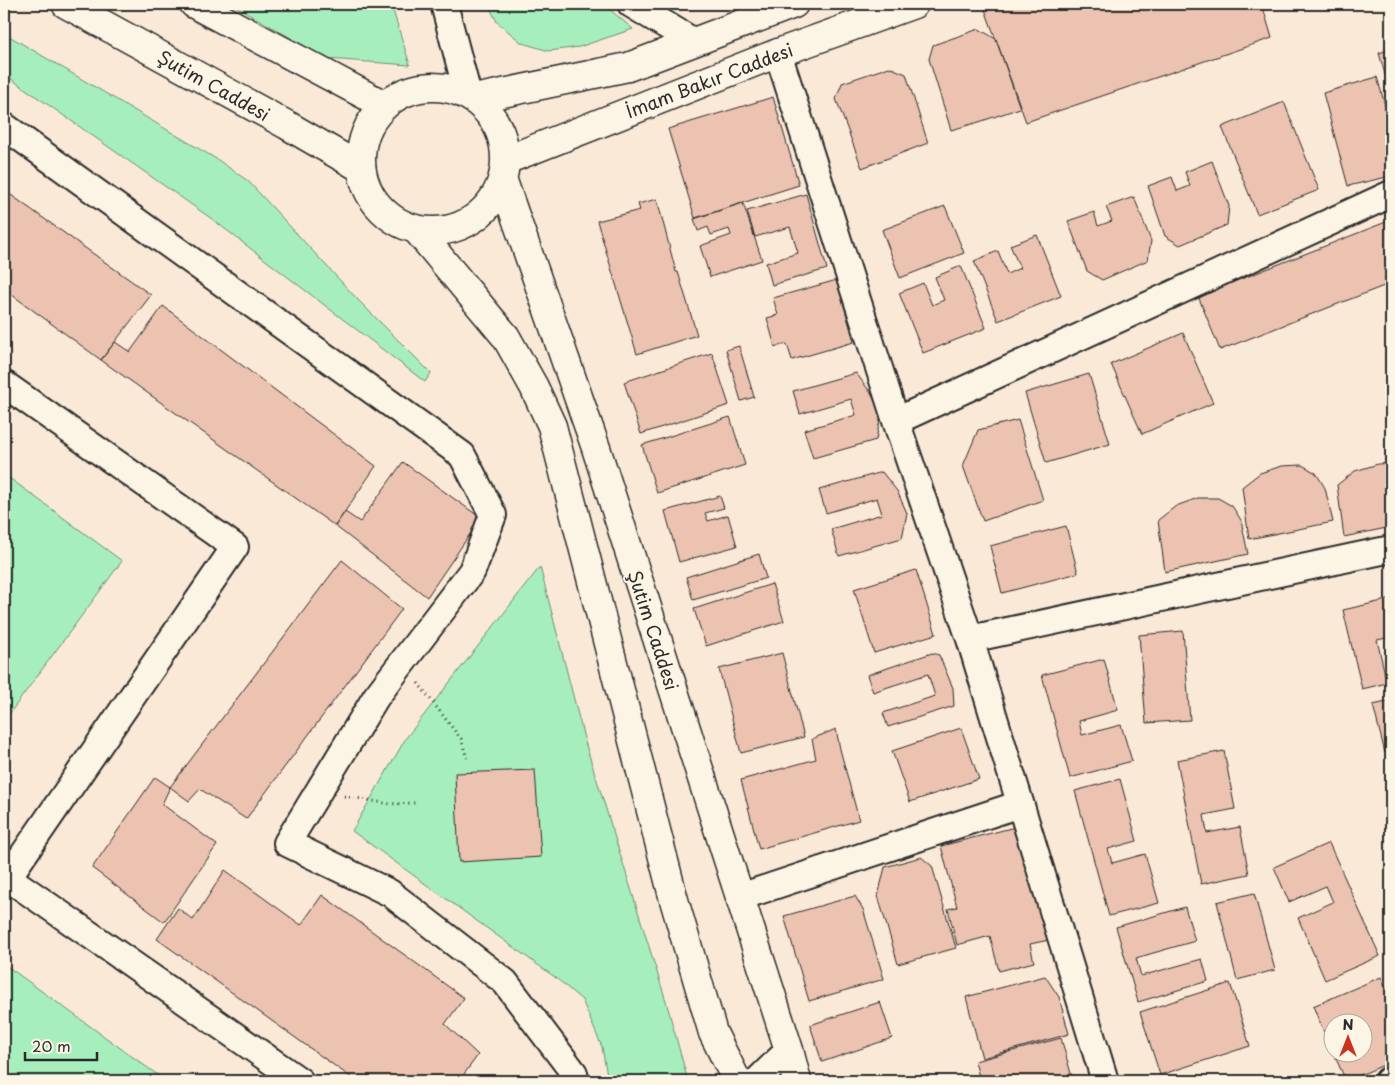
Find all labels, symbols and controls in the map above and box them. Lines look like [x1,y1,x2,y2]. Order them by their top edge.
street label: İmam Bakır Caddesi [621,36,797,124]
street label: Şutim Caddesi [153,43,275,127]
street label: Şutim Caddesi [622,567,686,693]
north arrow [1322,1012,1372,1062]
text: N [1342,1014,1354,1035]
scale bar [25,1030,98,1062]
text: 20 m [32,1034,71,1057]

